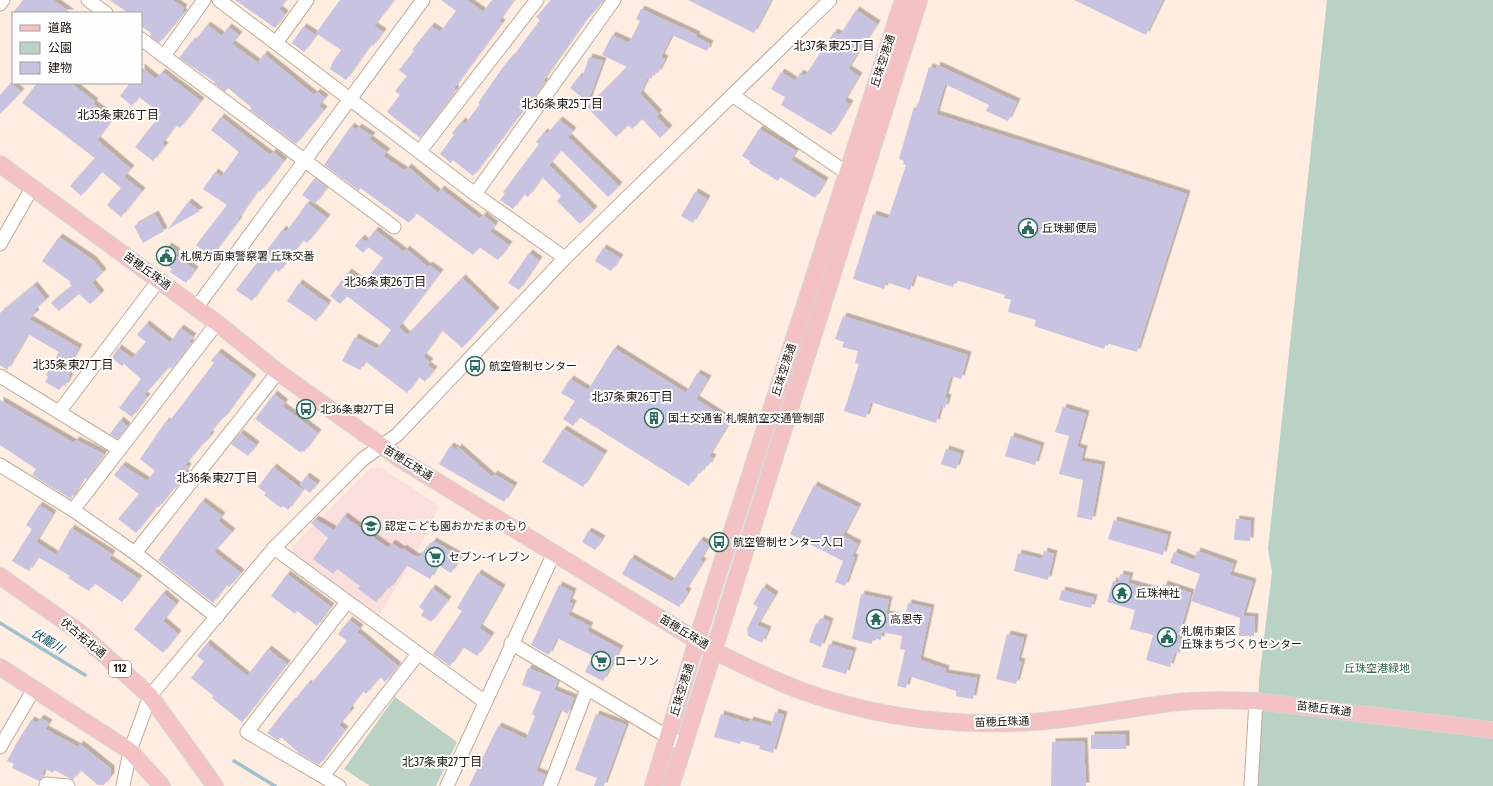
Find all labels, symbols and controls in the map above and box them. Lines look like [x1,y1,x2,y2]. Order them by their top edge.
legend [12,12,142,84]
text: 道路 [48,21,72,35]
street label: 丘珠空港通 [868,33,898,89]
district label: 北37条東25丁目 [793,39,875,53]
text: 公園 [48,41,72,55]
text: 建物 [48,61,72,75]
district label: 北36条東25丁目 [521,97,603,111]
district label: 北35条東26丁目 [77,108,159,122]
public building icon: 丘珠郵便局 [1017,217,1039,239]
place label: 丘珠郵便局 [1042,222,1097,235]
public building icon: 札幌方面東警察署 丘珠交番 [155,245,177,267]
street label: 苗穂丘珠通 [121,250,173,292]
place label: 札幌方面東警察署 丘珠交番 [180,250,315,263]
district label: 北36条東26丁目 [344,275,426,289]
street label: 丘珠空港通 [769,342,799,398]
bus stop icon: 航空管制センター [464,355,486,377]
district label: 北35条東27丁目 [33,358,114,372]
place label: 航空管制センター [489,360,577,373]
district label: 北37条東26丁目 [591,390,673,404]
bus stop icon: 北36条東27丁目 [295,398,317,420]
place label: 北36条東27丁目 [320,403,395,416]
building icon: 国土交通省 札幌航空交通管制部 [643,407,665,429]
place label: 国土交通省 札幌航空交通管制部 [668,412,825,425]
street label: 苗穂丘珠通 [381,443,435,483]
district label: 北36条東27丁目 [176,471,258,485]
school or university icon: 認定こども園おかだまのもり [360,515,382,537]
place label: 認定こども園おかだまのもり [385,520,528,533]
bus stop icon: 航空管制センター入口 [708,531,730,553]
place label: 航空管制センター入口 [733,536,843,549]
supermarket icon: セブン-イレブン [424,546,446,568]
place label: セブン-イレブン [449,551,530,564]
temple icon: 丘珠神社 [1111,582,1133,604]
place label: 丘珠神社 [1136,587,1180,600]
temple icon: 高恩寺 [865,608,887,630]
street label: 苗穂丘珠通 [657,612,711,652]
place label: 高恩寺 [890,613,923,626]
street label: 伏古拓北通 [58,615,108,661]
place label: 札幌市東区 丘珠まちづくりセンター [1181,625,1302,651]
water label: 伏籠川 [29,626,69,657]
public building icon: 札幌市東区 丘珠まちづくりセンター [1156,626,1178,648]
supermarket icon: ローソン [590,650,612,672]
place label: ローソン [615,655,659,668]
road number: 112 [109,661,131,677]
street label: 丘珠空港通 [668,662,696,718]
park label: 丘珠空港緑地 [1344,662,1410,675]
street label: 苗穂丘珠通 [1296,699,1352,719]
street label: 苗穂丘珠通 [974,715,1030,729]
district label: 北37条東27丁目 [402,755,482,769]

